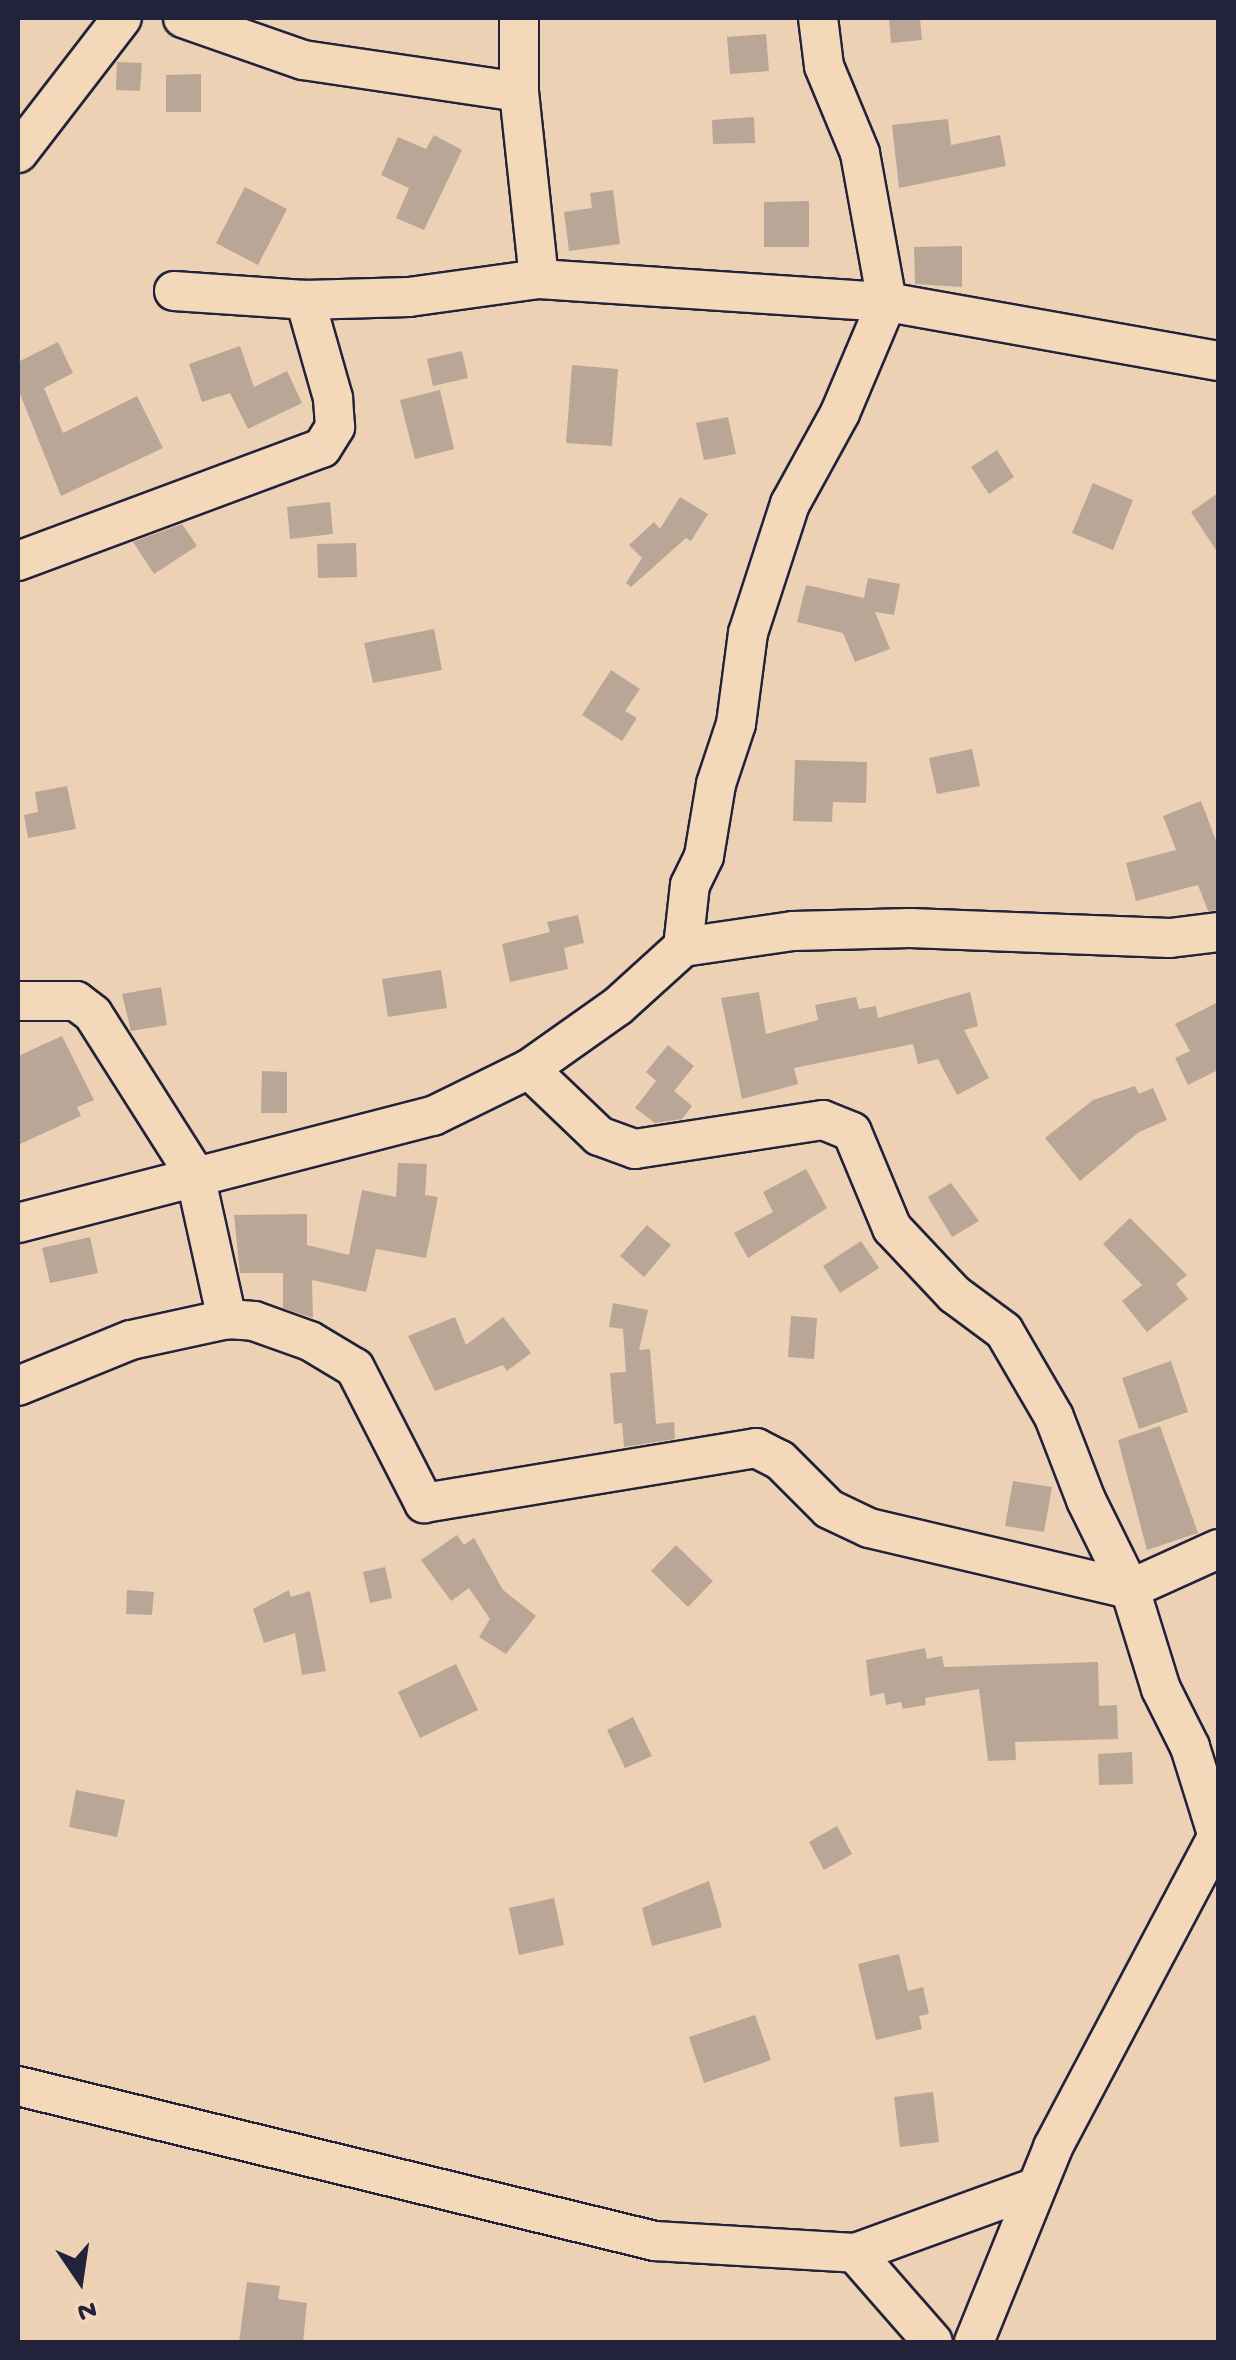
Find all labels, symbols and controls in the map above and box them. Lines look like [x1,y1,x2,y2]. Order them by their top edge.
north arrow [30,2230,130,2330]
text: N [74,2292,99,2328]

